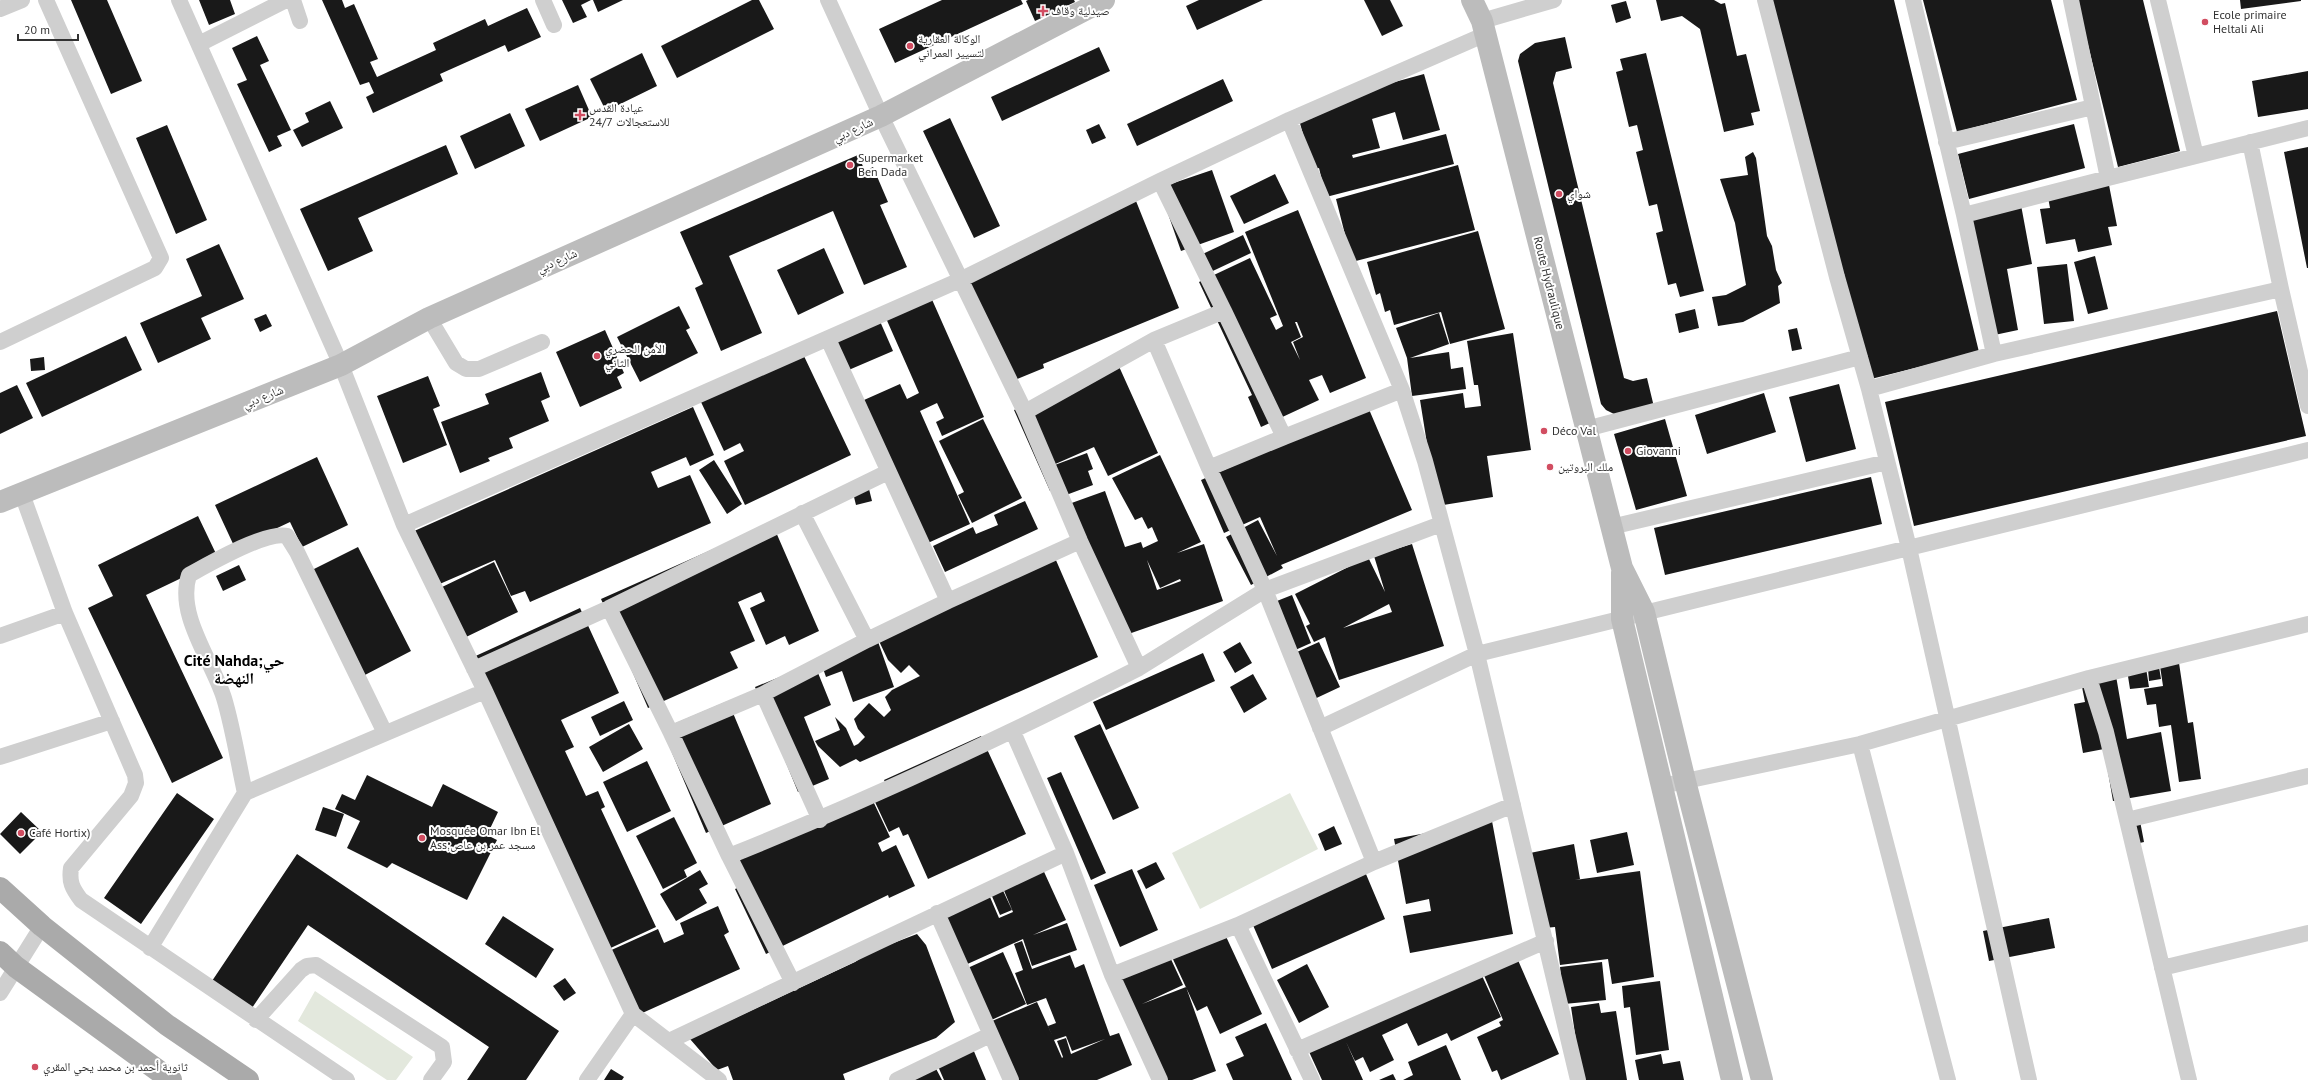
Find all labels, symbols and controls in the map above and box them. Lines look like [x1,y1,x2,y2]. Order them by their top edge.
place label: صيدلية وقاف [1051,3,1110,18]
marker: صيدلية وقاف [1038,6,1048,16]
place label: Ecole primaire Heltali Ali [2213,7,2287,36]
scale bar [18,16,78,42]
marker: Ecole primaire Heltali Ali [2200,17,2210,27]
text: 20 m [24,22,50,37]
place label: الوكالة العقارية لتسيير العمراني [918,31,984,63]
marker: الوكالة العقارية لتسيير العمراني [905,41,915,51]
place label: عيادة القدس للاستعجالات 24/7 [589,100,670,129]
marker: عيادة القدس للاستعجالات 24/7 [574,109,586,121]
street label: شارع دبي [830,114,877,148]
place label: Supermarket Ben Dada [858,150,923,179]
marker: Supermarket Ben Dada [845,160,855,170]
place label: شواي [1567,186,1591,204]
marker: شواي [1554,189,1564,199]
street label: Route Hydraulique [1531,235,1568,331]
street label: شارع دبي [534,245,581,279]
place label: الأمن الحضري الثاني [605,341,665,373]
marker: الأمن الحضري الثاني [592,351,602,361]
street label: شارع دبي [240,382,287,414]
place label: Déco Val [1552,423,1596,438]
marker: Déco Val [1539,426,1549,436]
place label: Giovanni [1636,443,1681,458]
marker: Giovanni [1623,446,1633,456]
place label: ملك البروتين [1558,459,1613,474]
marker: ملك البروتين [1545,462,1555,472]
district label: Cité Nahda;حي النهضة [184,650,284,688]
place label: Mosquée Omar Ibn El Ass;مسجد عمر بن عاص [430,823,541,852]
place label: Café Hortix) [29,825,90,840]
marker: Café Hortix) [16,828,26,838]
marker: Mosquée Omar Ibn El Ass;مسجد عمر بن عاص [417,833,427,843]
place label: ثانوية أحمد بن محمد يحي المقري [43,1059,188,1077]
marker: ثانوية أحمد بن محمد يحي المقري [30,1062,40,1072]

